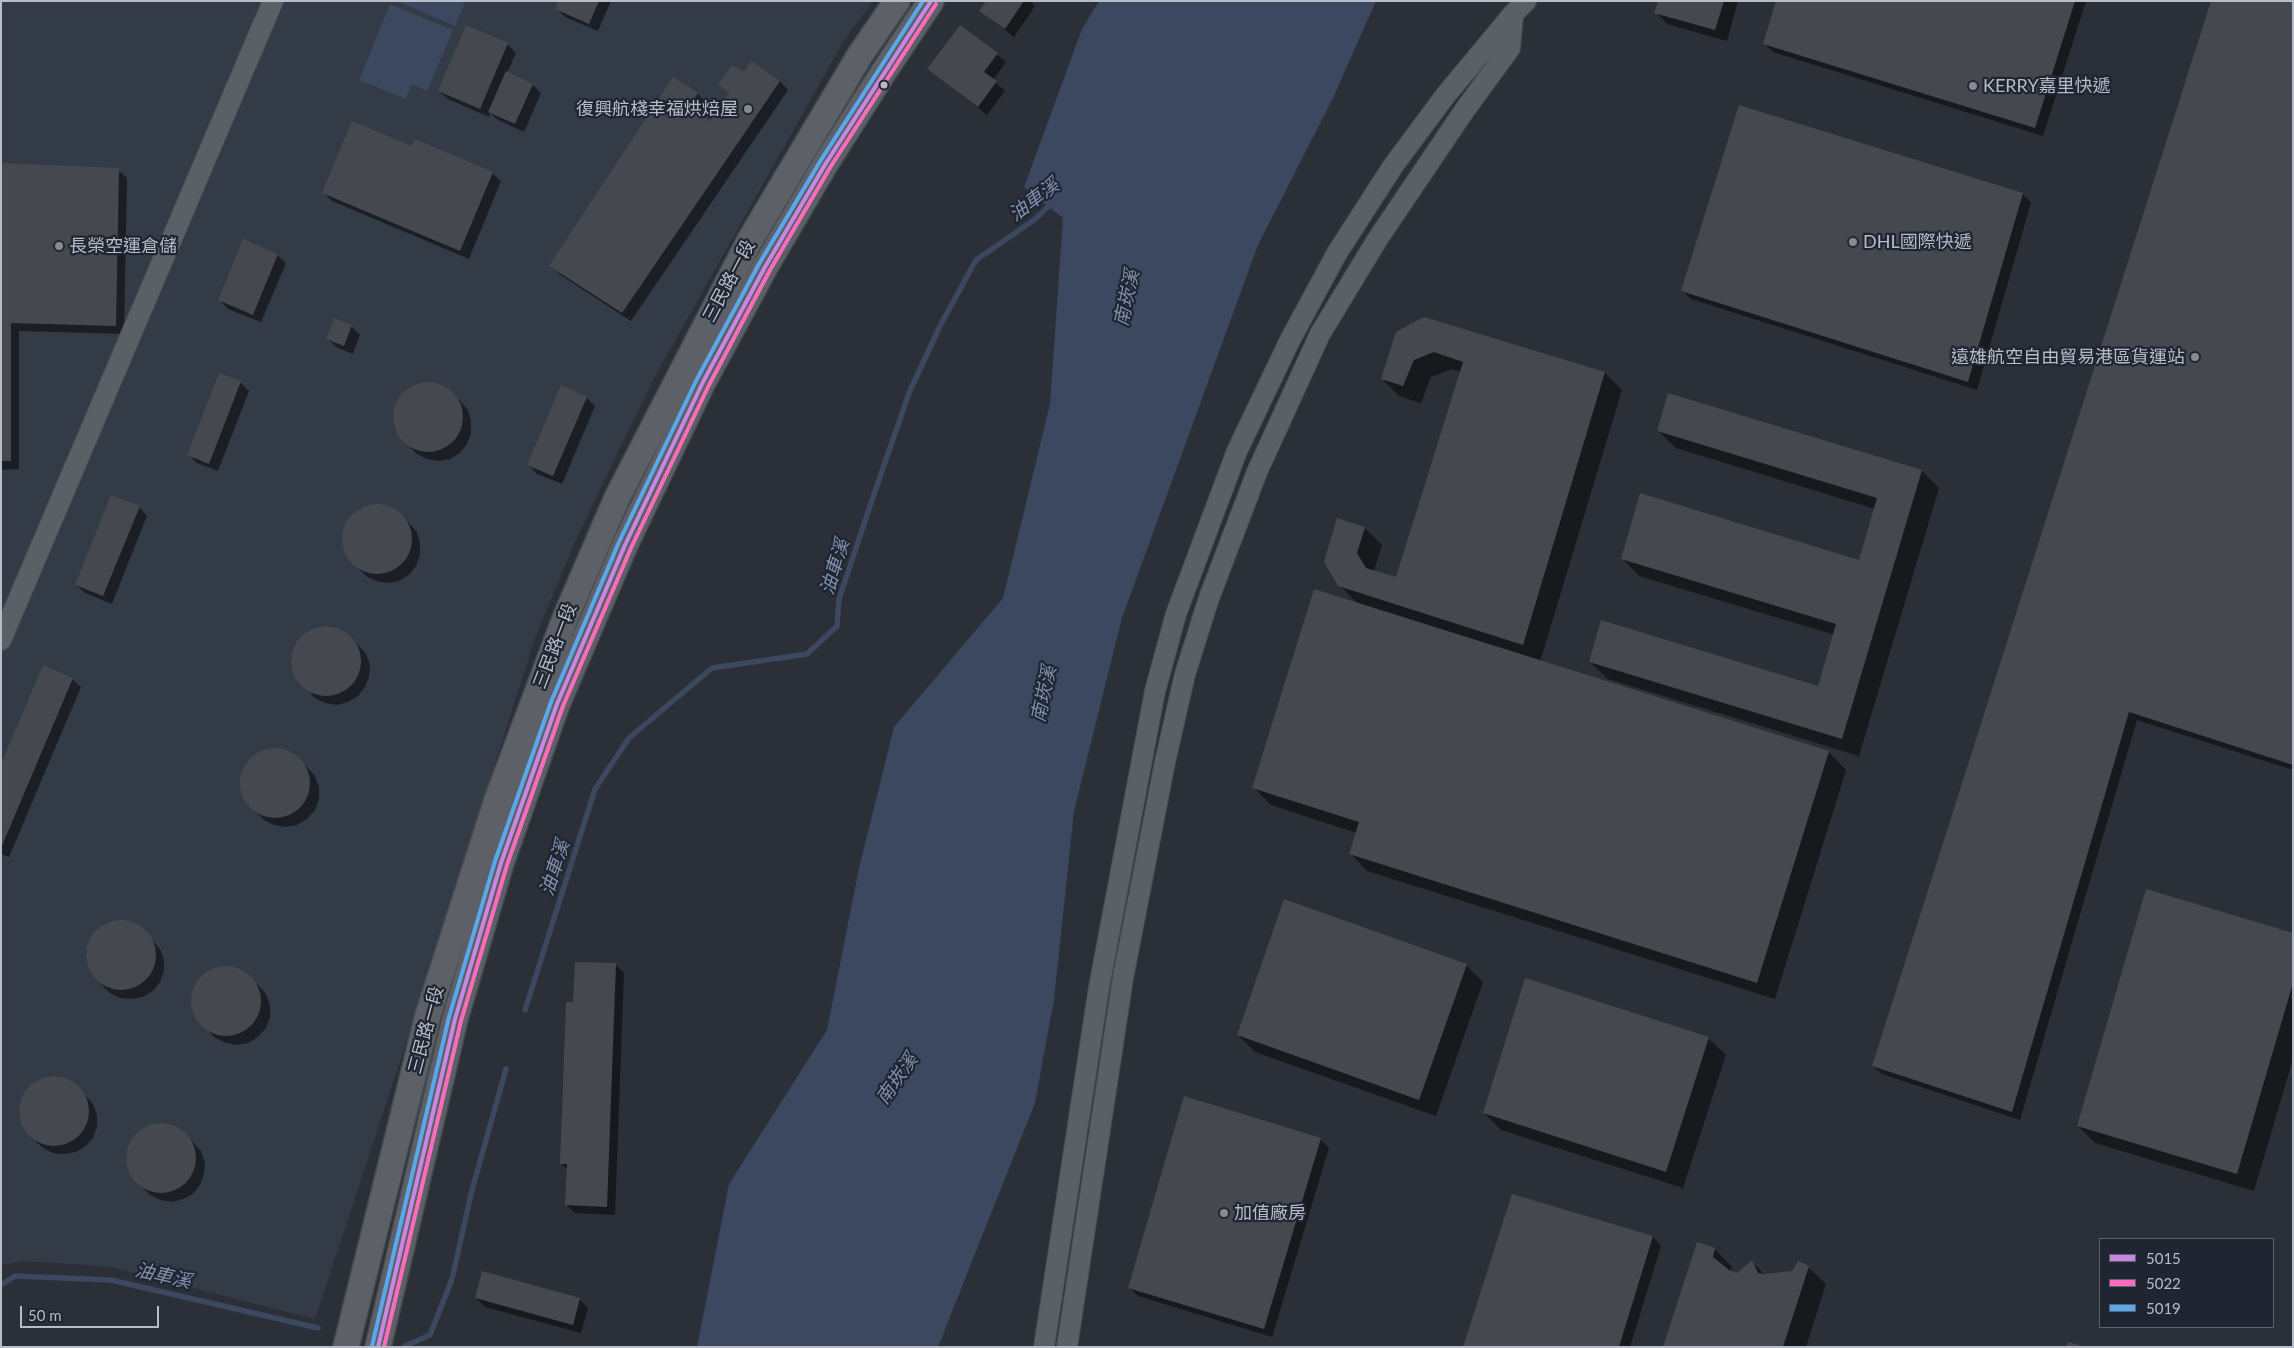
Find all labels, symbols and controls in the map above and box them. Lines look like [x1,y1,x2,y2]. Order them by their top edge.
place label: KERRY嘉里快遞 [1983,75,2111,97]
unlabelled marker [879,80,889,90]
marker: KERRY嘉里快遞 [1967,80,1979,92]
place label: 復興航棧幸福烘焙屋 [576,98,738,120]
marker: 復興航棧幸福烘焙屋 [742,103,754,115]
water label: 油車溪 [1004,174,1064,226]
place label: DHL國際快遞 [1863,231,1972,253]
place label: 長榮空運倉儲 [69,235,177,257]
street label: 三民路一段 [698,236,760,326]
marker: DHL國際快遞 [1847,236,1859,248]
marker: 長榮空運倉儲 [53,240,65,252]
water label: 南崁溪 [1110,268,1144,328]
place label: 遠雄航空自由貿易港區貨運站 [1951,346,2185,368]
marker: 遠雄航空自由貿易港區貨運站 [2189,351,2201,363]
water label: 油車溪 [816,536,854,598]
street label: 三民路一段 [529,600,581,692]
water label: 南崁溪 [1027,664,1061,724]
water label: 油車溪 [535,837,575,899]
street label: 三民路一段 [404,984,448,1076]
water label: 南崁溪 [871,1049,923,1109]
place label: 加值廠房 [1234,1202,1306,1224]
marker: 加值廠房 [1218,1207,1230,1219]
legend [2099,1238,2274,1328]
text: 5015 [2146,1249,2181,1267]
water label: 油車溪 [133,1258,193,1294]
text: 5022 [2146,1274,2181,1292]
scale bar [22,1296,161,1328]
text: 5019 [2146,1299,2181,1317]
text: 50 m [28,1306,62,1324]

